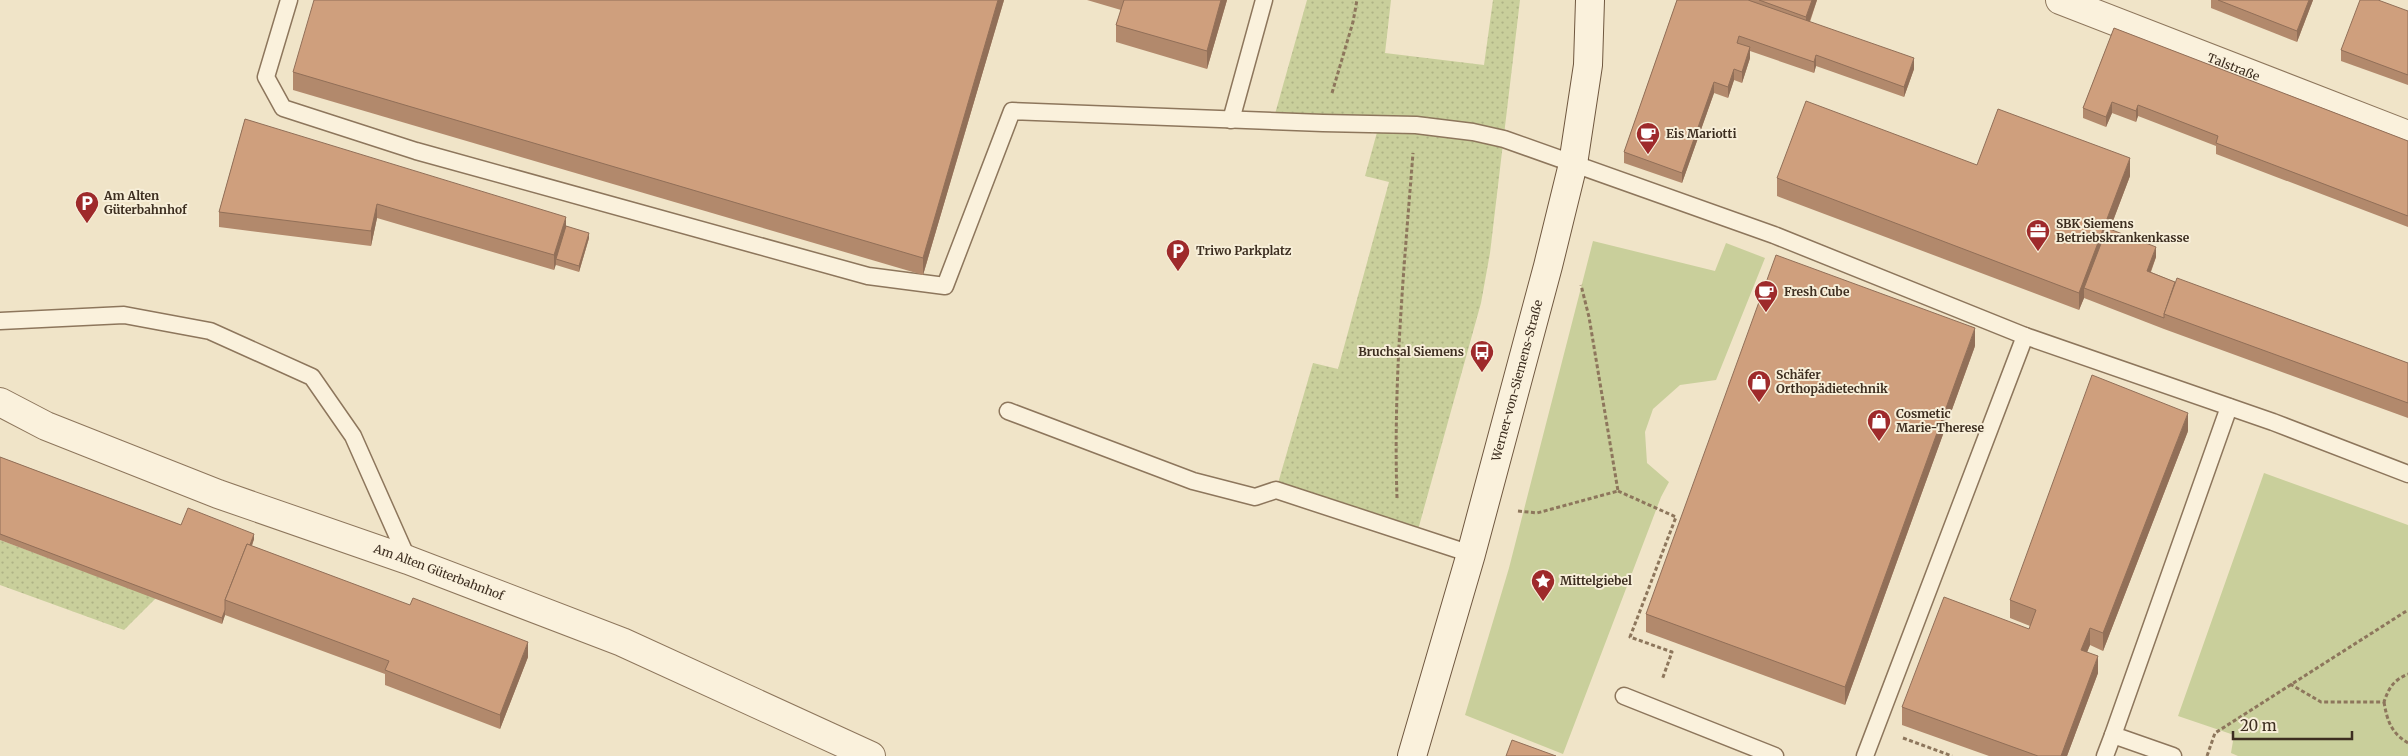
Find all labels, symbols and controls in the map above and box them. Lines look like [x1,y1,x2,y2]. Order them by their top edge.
street label: Talstraße [2205,50,2262,84]
cafe icon: Eis Mariotti [1635,121,1661,155]
place label: Eis Mariotti [1666,126,1737,141]
place label: Am Alten Güterbahnhof [103,188,188,217]
parking icon: Am Alten Güterbahnhof [74,190,100,224]
place label: SBK Siemens Betriebskrankenkasse [2056,216,2190,245]
office icon: SBK Siemens Betriebskrankenkasse [2025,218,2051,252]
parking icon: Triwo Parkplatz [1165,238,1191,272]
place label: Triwo Parkplatz [1196,243,1292,258]
cafe icon: Fresh Cube [1753,279,1779,313]
place label: Fresh Cube [1784,284,1850,299]
street label: Werner-von-Siemens-Straße [1488,298,1546,464]
bus stop icon: Bruchsal Siemens [1469,339,1495,373]
place label: Bruchsal Siemens [1358,344,1464,359]
place label: Schäfer Orthopädietechnik [1776,367,1888,396]
shop icon: Schäfer Orthopädietechnik [1746,369,1772,403]
place label: Cosmetic Marie-Therese [1896,406,1984,435]
shop icon: Cosmetic Marie-Therese [1866,408,1892,442]
street label: Am Alten Güterbahnhof [371,540,507,603]
place icon: Mittelgiebel [1530,568,1556,602]
place label: Mittelgiebel [1560,573,1632,588]
scale bar [2233,708,2352,740]
text: 20 m [2240,716,2277,735]

